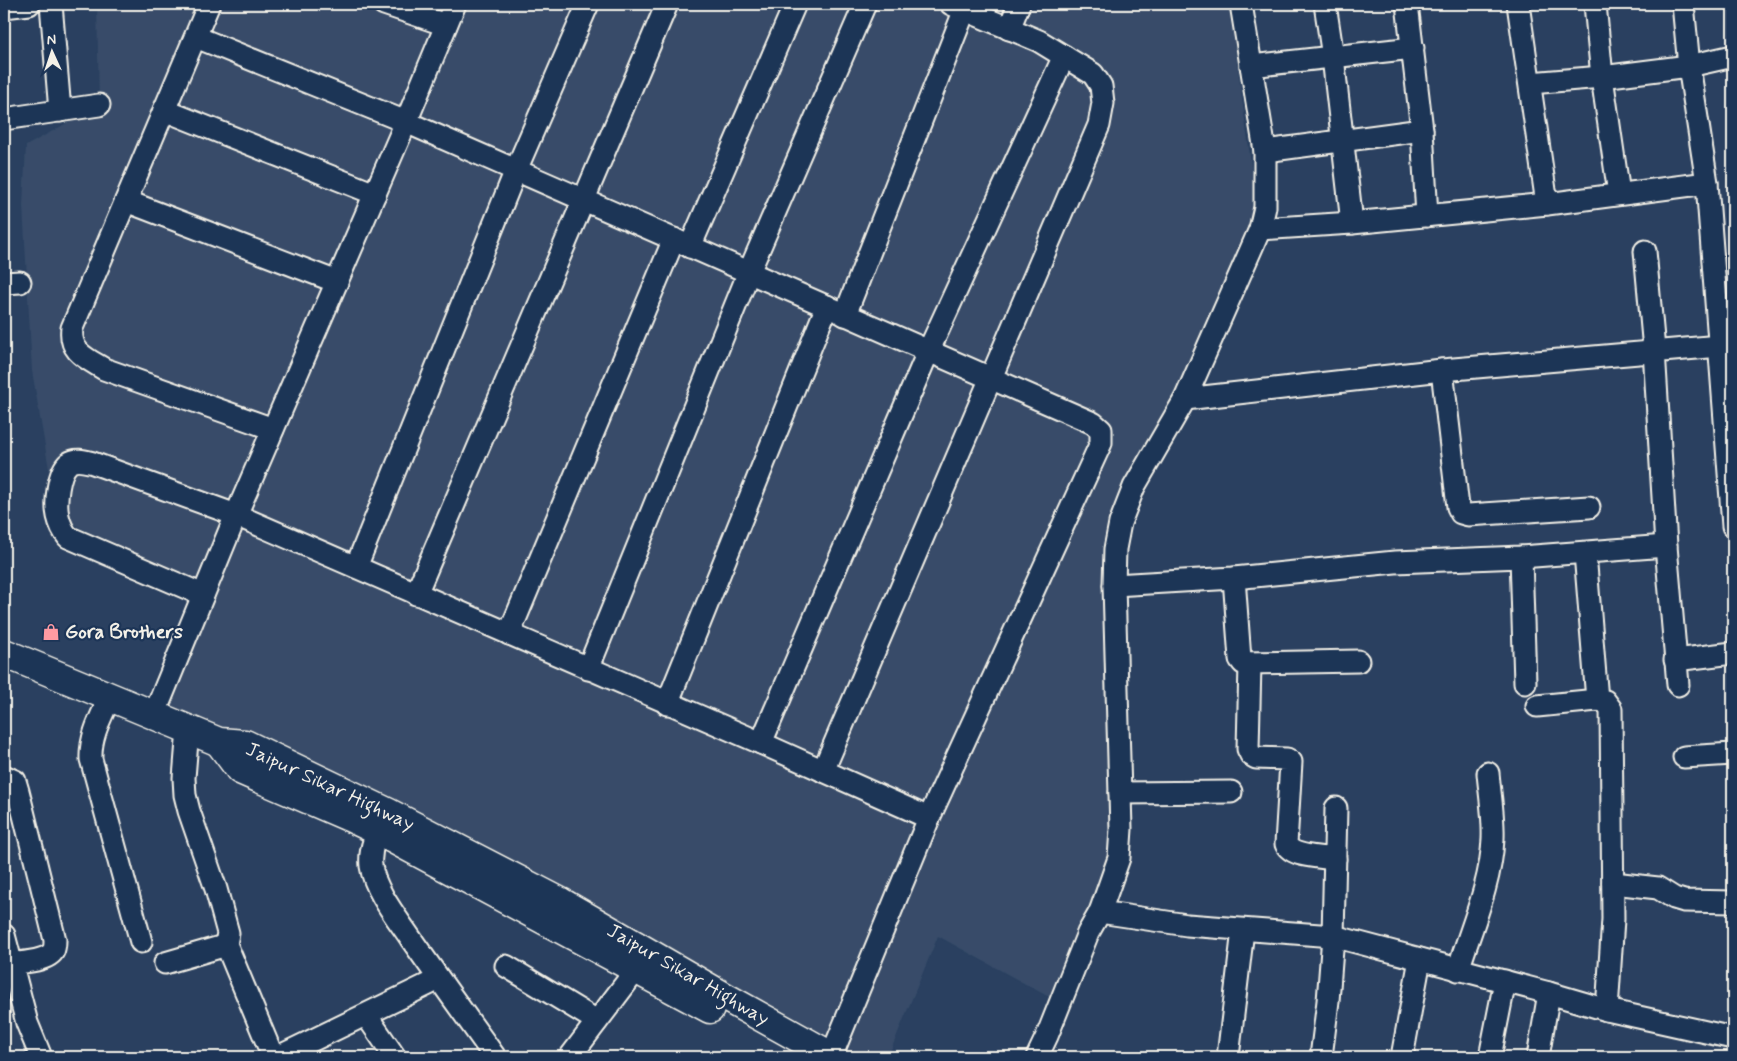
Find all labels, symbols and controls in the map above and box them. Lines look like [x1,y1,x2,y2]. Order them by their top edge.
north arrow [28,28,78,78]
text: N [46,31,57,49]
place label: Gora Brothers [65,619,183,646]
shop icon: Gora Brothers [41,622,61,642]
street label: Jaipur Sikar Highway [240,736,419,840]
street label: Jaipur Sikar Highway [601,917,774,1034]

